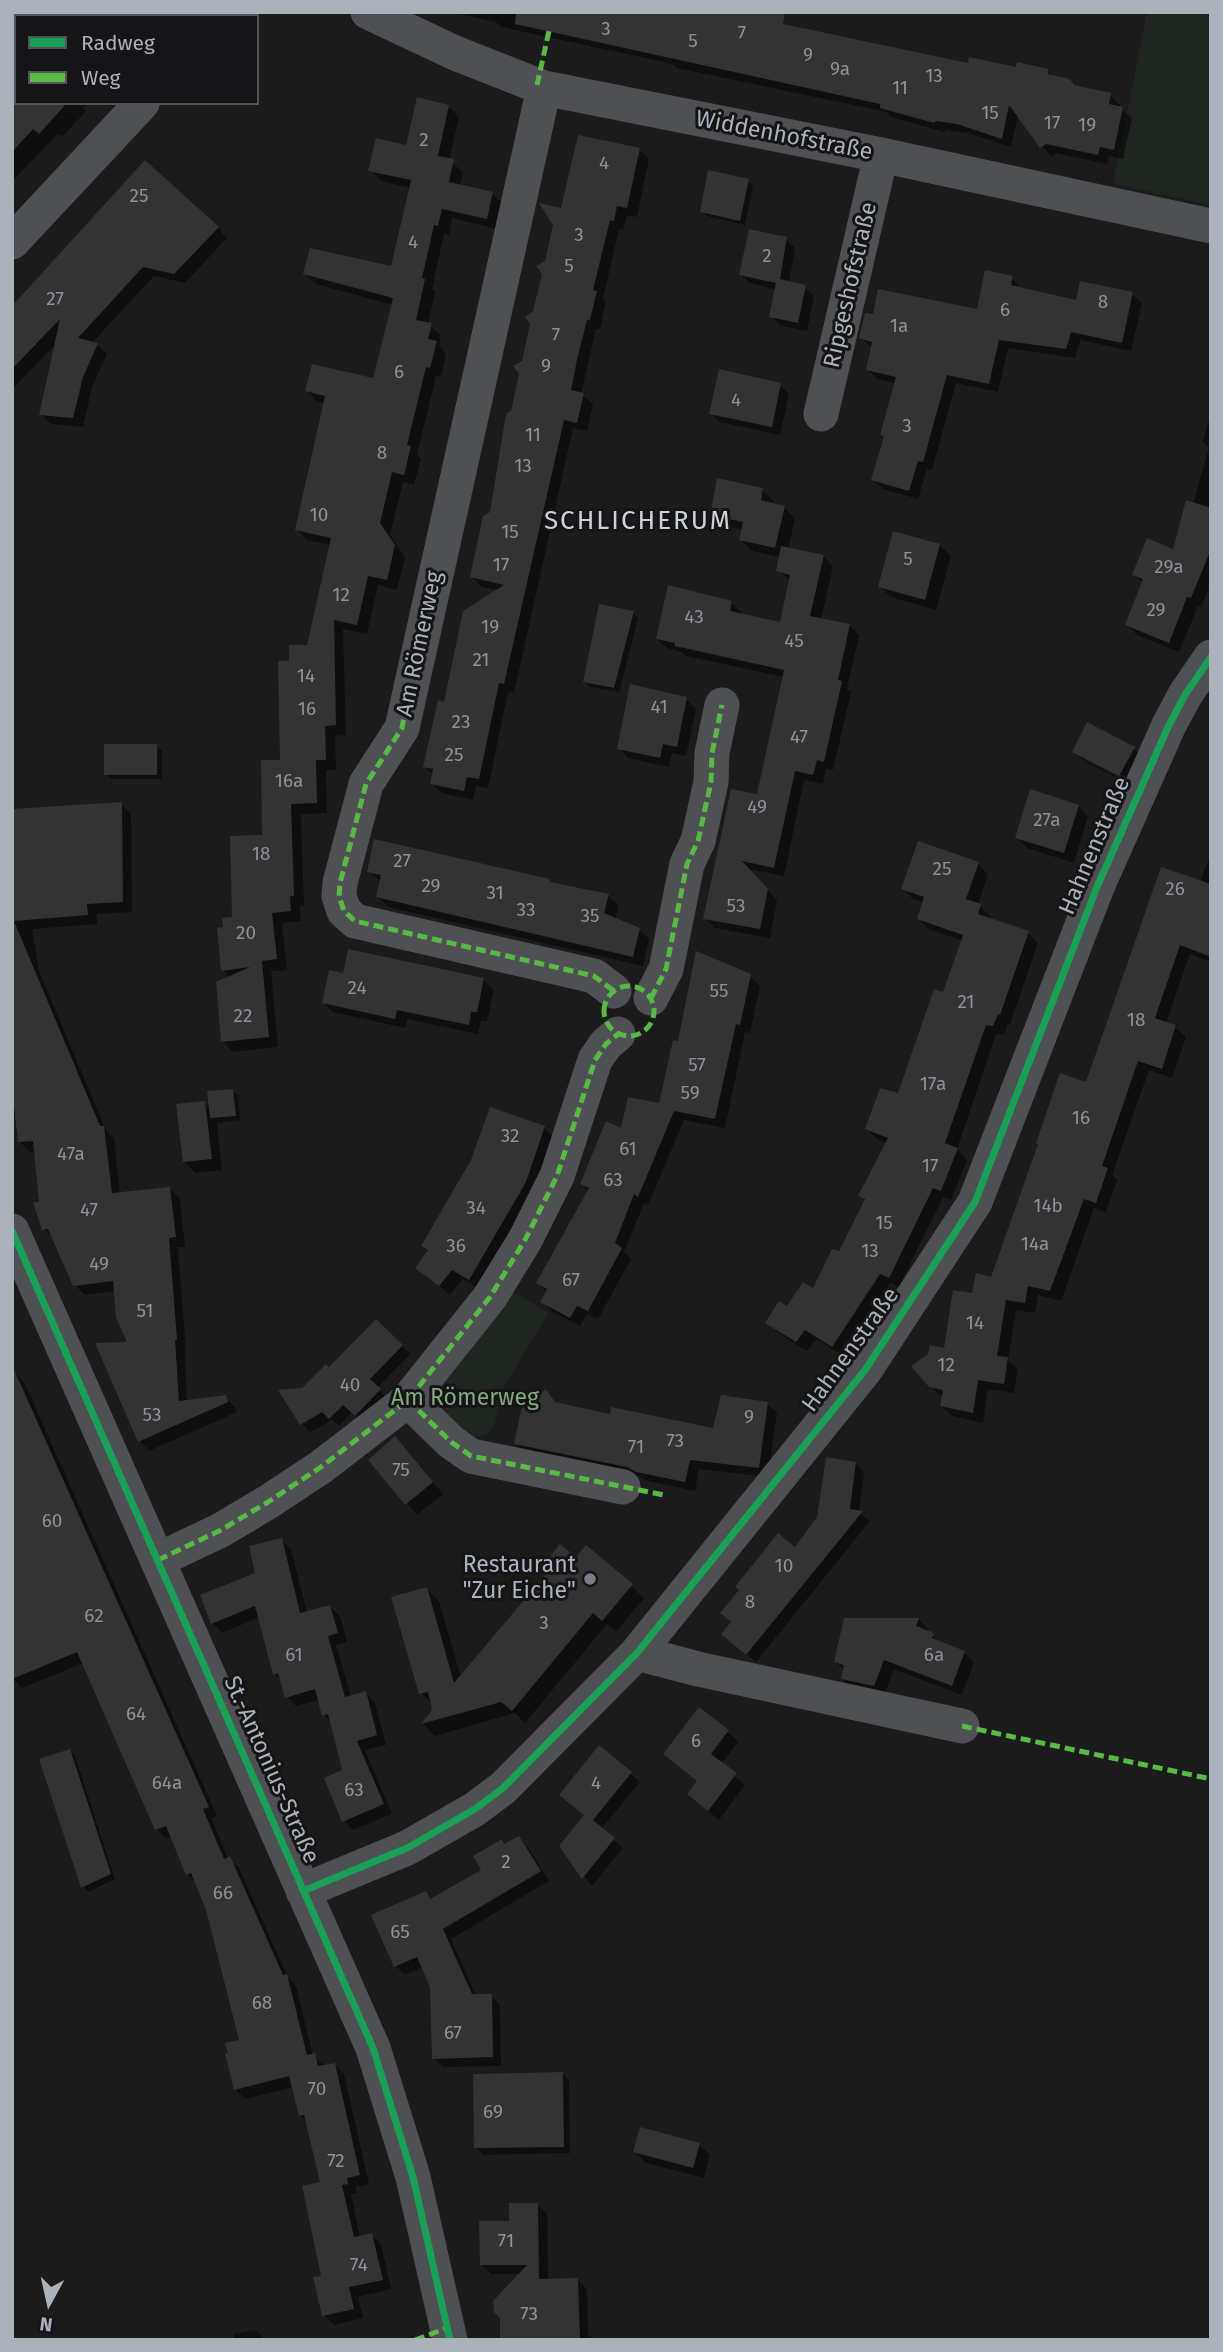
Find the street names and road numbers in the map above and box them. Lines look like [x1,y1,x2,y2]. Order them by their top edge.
street label: Widdenhofstraße [693,105,875,167]
street label: Ripgeshofstraße [819,199,883,371]
street label: Am Römerweg [391,569,449,719]
street label: Hahnenstraße [1054,773,1136,919]
street label: Hahnenstraße [797,1282,905,1418]
street label: St.-Antonius-Straße [217,1672,325,1868]

